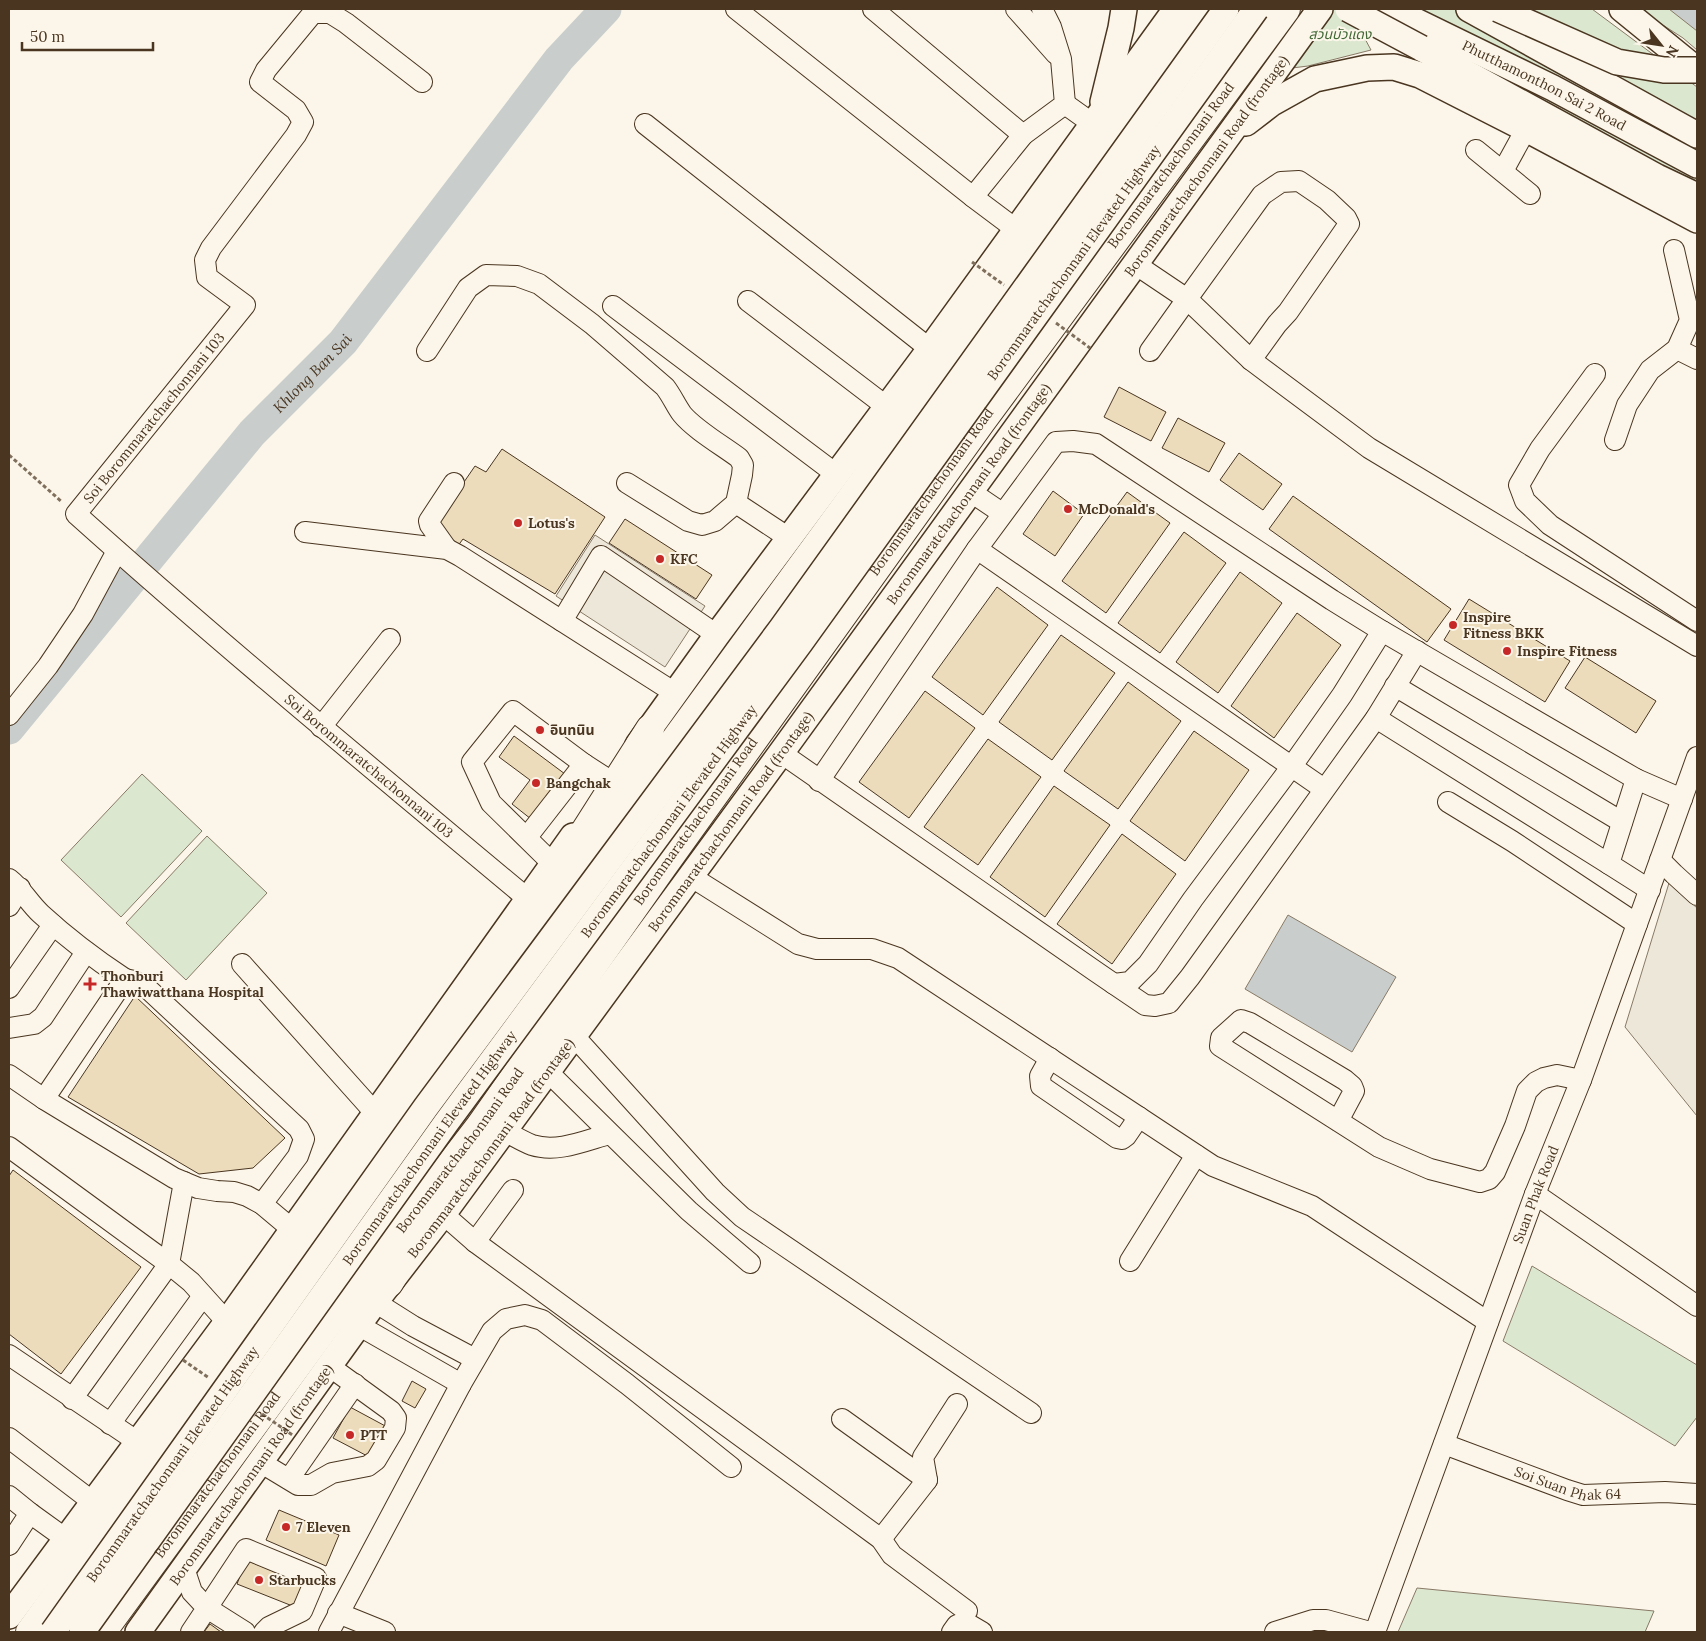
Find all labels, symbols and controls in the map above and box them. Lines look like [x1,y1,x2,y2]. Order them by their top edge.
scale bar [22,20,154,52]
north arrow [1636,20,1686,70]
park label: สวนบัวแดง [1309,25,1373,43]
text: 50 m [30,27,65,46]
street label: Phutthamonthon Sai 2 Road [1459,36,1629,134]
text: N [1662,42,1683,61]
street label: Borommaratchachonnani Road (frontage) [1120,52,1292,280]
street label: Borommaratchachonnani Road [1103,79,1238,252]
street label: Borommaratchachonnani Elevated Highway [983,141,1165,383]
street label: Soi Borommaratchachonnani 103 [79,329,229,507]
water label: Khlong Ban Sai [269,330,356,416]
street label: Borommaratchachonnani Road (frontage) [883,380,1055,608]
street label: Borommaratchachonnani Road [865,404,997,579]
place label: McDonald's [1078,500,1155,518]
marker: McDonald's [1062,503,1074,515]
place label: Lotus's [528,514,575,532]
marker: Lotus's [512,517,524,529]
place label: KFC [670,550,698,568]
marker: KFC [654,553,666,565]
place label: Inspire Fitness BKK [1463,608,1544,642]
marker: Inspire Fitness BKK [1447,619,1459,631]
place label: Inspire Fitness [1517,642,1617,660]
marker: Inspire Fitness [1501,645,1513,657]
street label: Soi Borommaratchachonnani 103 [281,690,457,842]
street label: Borommaratchachonnani Elevated Highway [577,700,761,941]
street label: Borommaratchachonnani Road (frontage) [644,708,817,935]
place label: อินทนิน [550,721,594,739]
marker: อินทนิน [534,724,546,736]
street label: Borommaratchachonnani Road [629,734,761,908]
place label: Bangchak [546,774,612,792]
marker: Bangchak [530,777,542,789]
place label: Thonburi Thawiwatthana Hospital [101,967,265,1001]
marker: Thonburi Thawiwatthana Hospital [83,977,97,991]
street label: Borommaratchachonnani Elevated Highway [338,1026,521,1268]
street label: Borommaratchachonnani Road (frontage) [404,1034,576,1262]
street label: Borommaratchachonnani Road [392,1064,526,1236]
street label: Suan Phak Road [1509,1143,1563,1246]
street label: Borommaratchachonnani Elevated Highway [82,1342,263,1586]
street label: Borommaratchachonnani Road (frontage) [165,1360,337,1588]
street label: Borommaratchachonnani Road [151,1388,283,1562]
place label: PTT [360,1426,387,1444]
marker: PTT [344,1429,356,1441]
street label: Soi Suan Phak 64 [1512,1462,1622,1505]
place label: 7 Eleven [296,1518,351,1536]
marker: 7 Eleven [280,1521,292,1533]
place label: Starbucks [269,1571,336,1589]
marker: Starbucks [253,1574,265,1586]

